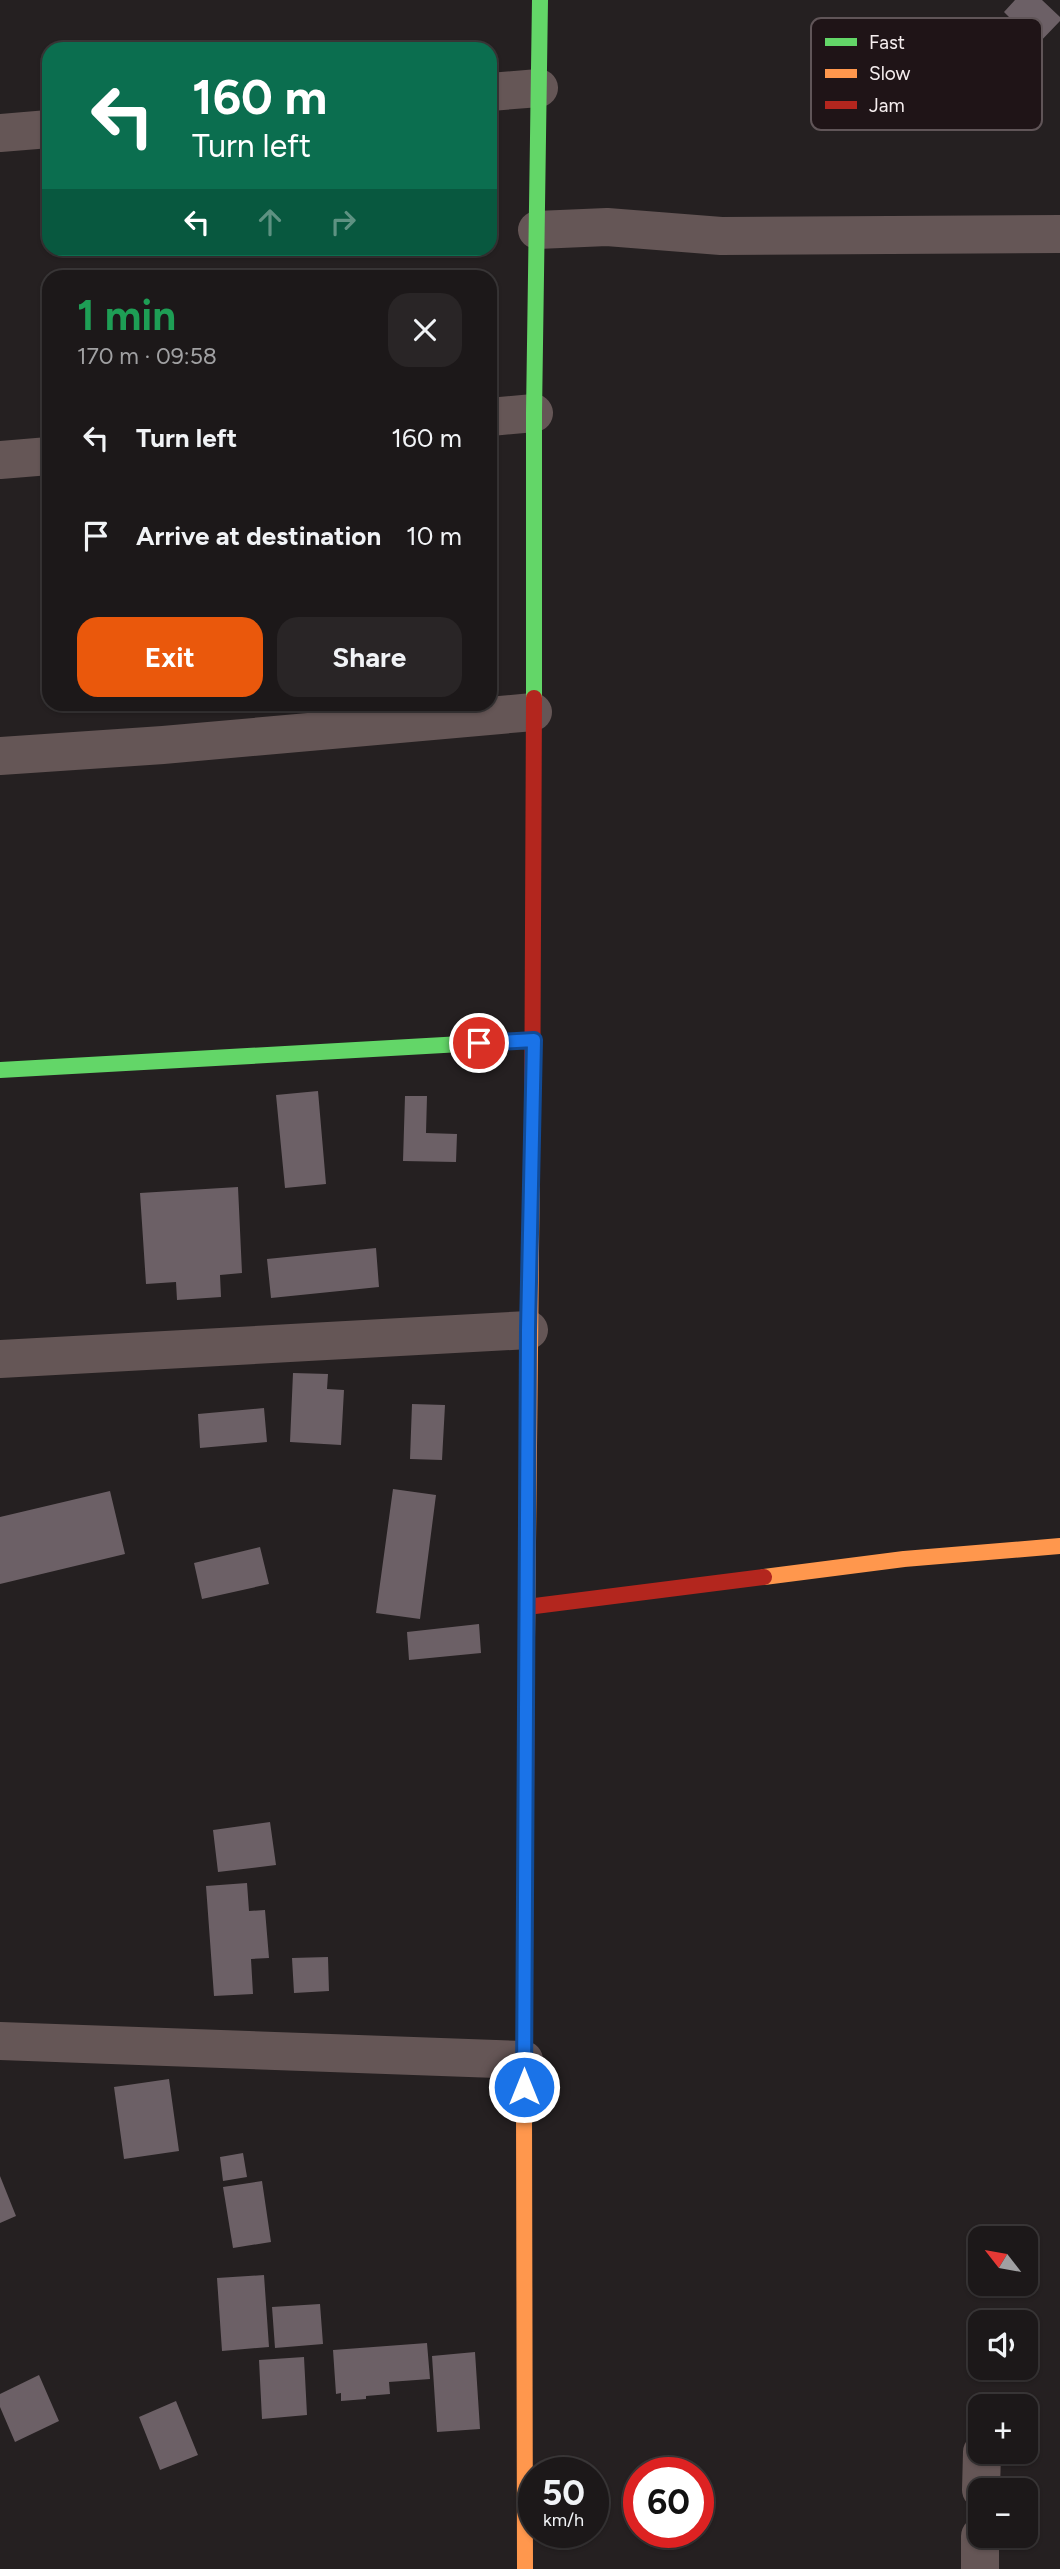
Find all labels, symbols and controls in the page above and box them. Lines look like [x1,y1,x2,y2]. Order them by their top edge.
legend [811,18,1042,130]
text: Fast [869,31,905,54]
text: Slow [869,62,911,85]
text: 160 m [192,67,327,126]
icon: left [77,70,168,161]
text: Jam [869,94,905,117]
text: Turn left [192,127,311,165]
icon: left [178,203,216,241]
icon: ahead [251,203,289,241]
icon: right [324,203,362,241]
text: 1 min [77,290,176,341]
button: close [388,293,462,367]
text: 170 m · 09:58 [77,342,217,370]
icon: left [77,419,115,457]
text: Turn left [136,422,237,454]
text: 160 m [391,422,462,454]
icon: arrive [77,517,115,555]
text: Arrive at destination [136,520,381,552]
text: 10 m [406,520,462,552]
button: Exit [77,617,263,697]
button: Share [277,617,462,697]
pin [449,1013,509,1073]
icon: arrive [460,1024,498,1062]
position arrow [487,2050,561,2124]
north arrow [968,2226,1038,2296]
map controls [968,2226,1038,2548]
button: sound [968,2310,1038,2380]
button: + [968,2394,1038,2464]
speed limit sign: 60 [623,2457,714,2548]
text: 50 [542,2472,585,2514]
button: − [968,2478,1038,2548]
text: km/h [543,2509,584,2531]

